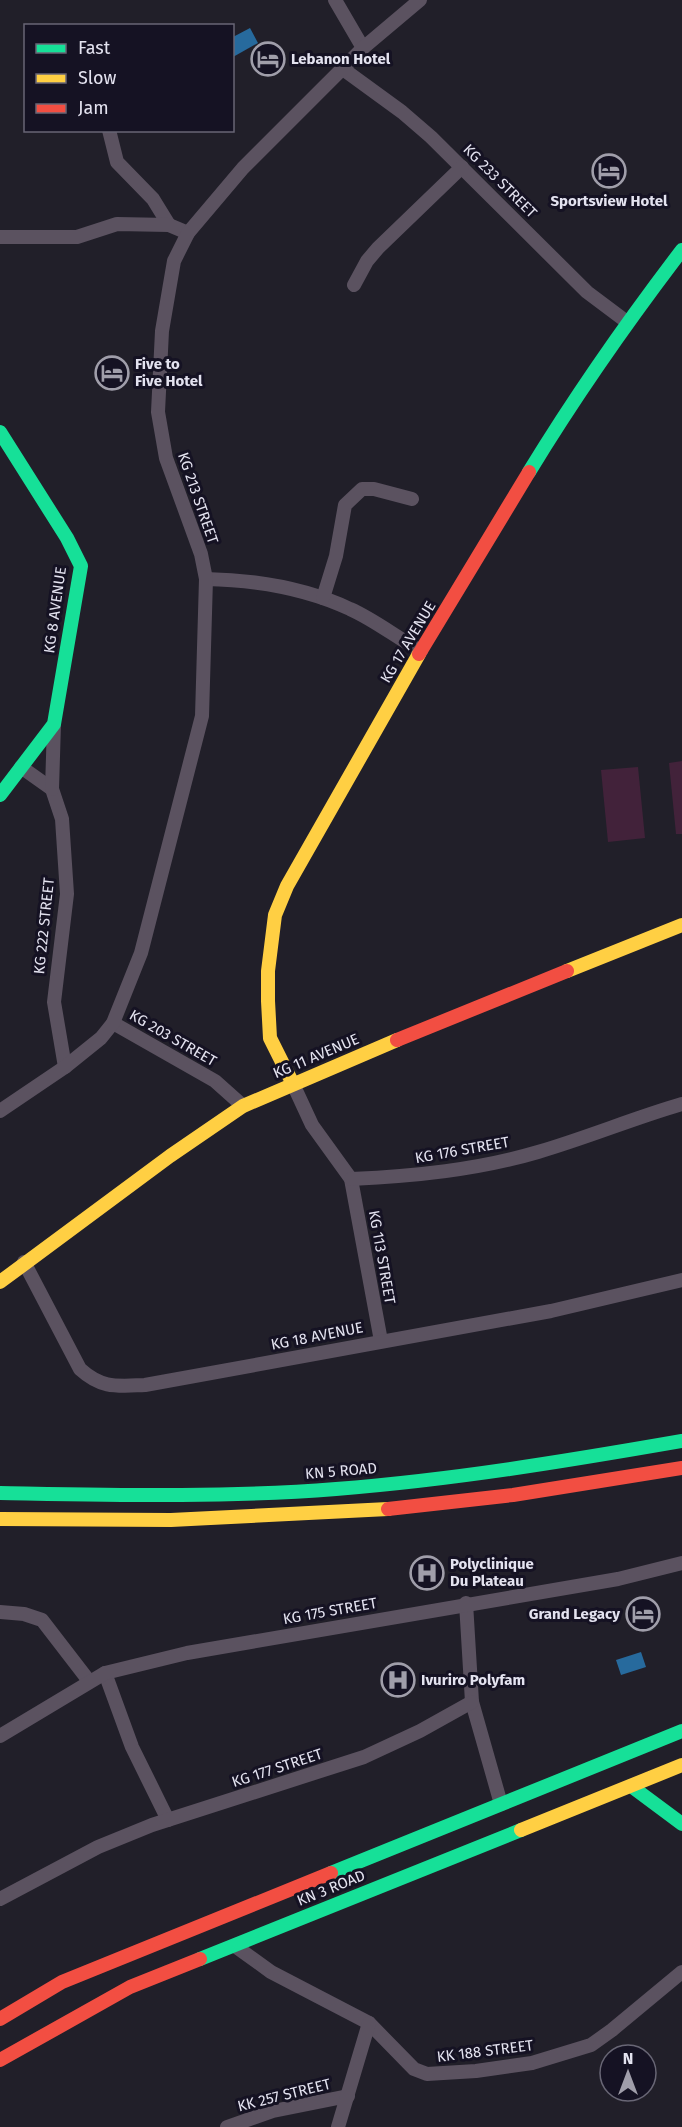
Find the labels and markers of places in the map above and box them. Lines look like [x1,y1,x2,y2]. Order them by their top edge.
hotel icon: Lebanon Hotel [250,41,286,77]
place label: Lebanon Hotel [291,50,391,68]
hotel icon: Sportsview Hotel [591,153,627,189]
place label: Sportsview Hotel [550,192,668,210]
hotel icon: Five to Five Hotel [94,355,130,391]
place label: Five to Five Hotel [135,355,203,390]
hospital icon: Polyclinique Du Plateau [409,1555,445,1591]
place label: Polyclinique Du Plateau [450,1555,534,1590]
hotel icon: Grand Legacy [625,1596,661,1632]
place label: Grand Legacy [529,1605,620,1623]
hospital icon: Ivuriro Polyfam [380,1662,416,1698]
place label: Ivuriro Polyfam [421,1671,525,1689]

